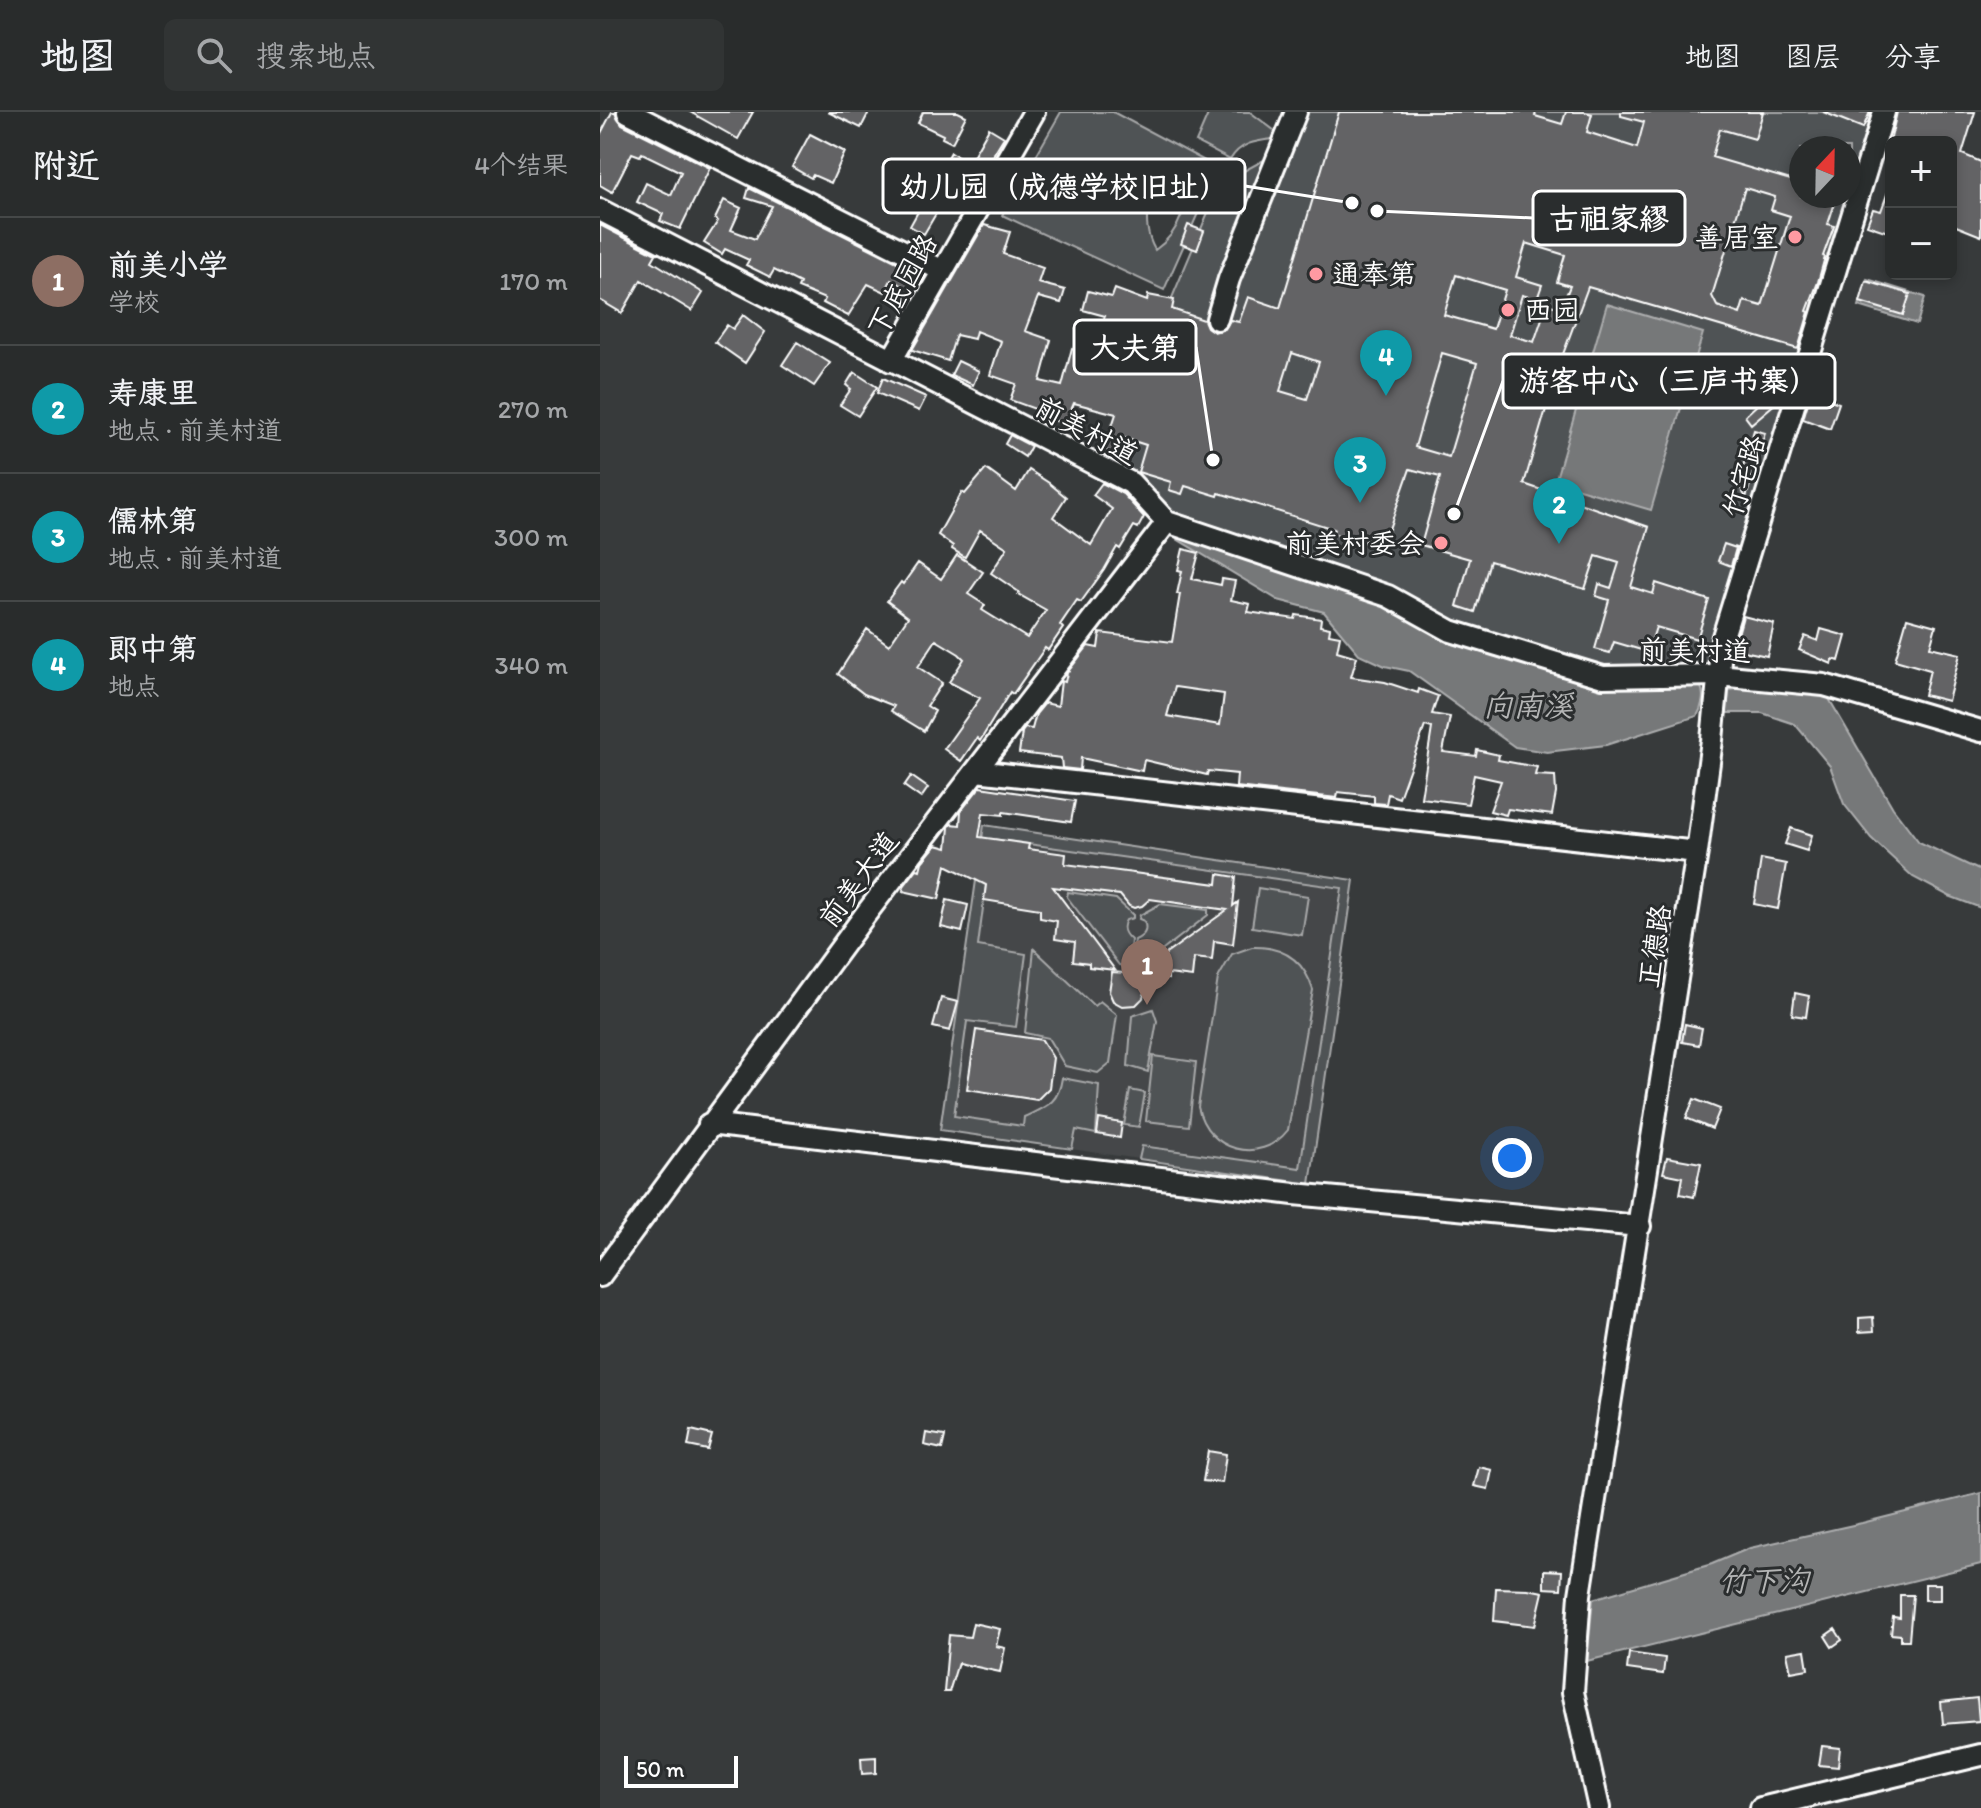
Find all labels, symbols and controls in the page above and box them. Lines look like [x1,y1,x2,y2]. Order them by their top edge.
search box [164,19,724,91]
text: 地图 [40,33,116,79]
icon: search [192,33,236,77]
text: 搜索地点 [256,37,376,74]
text: 地图 [1685,39,1741,73]
text: 图层 [1785,39,1841,73]
text: 分享 [1885,39,1941,73]
north arrow [1789,136,1861,208]
map controls [1885,136,1957,280]
button: + [1885,136,1957,208]
text: 附近 [32,145,100,186]
text: 4个结果 [474,149,568,181]
callout: 幼儿园（成德学校旧址） [883,159,1245,213]
text: 幼儿园（成德学校旧址） [899,168,1229,205]
callout: 古祖家繆 [1533,191,1685,245]
text: 古祖家繆 [1549,200,1669,237]
button: − [1885,208,1957,280]
place label: 善居室 [1695,220,1779,254]
street label: 下底园路 [860,228,944,342]
marker: 善居室 [1786,228,1804,246]
text: 前美小学 [108,246,228,283]
place label: 通奉第 [1332,257,1416,291]
text: 1 [52,265,64,297]
text: 170 m [499,265,568,297]
marker: 通奉第 [1307,265,1325,283]
text: 学校 [108,286,160,318]
place label: 西园 [1524,293,1580,327]
marker: 西园 [1499,301,1517,319]
callout: 大夫第 [1074,320,1196,374]
text: 大夫第 [1090,329,1180,366]
pin: 4 [1360,330,1412,396]
callout: 游客中心（三庐书寨） [1503,354,1835,408]
text: 游客中心（三庐书寨） [1519,362,1819,399]
text: 寿康里 [108,374,198,411]
street label: 前美村道 [1030,389,1144,471]
text: 2 [51,393,65,425]
text: 270 m [498,393,568,425]
text: 地点 · 前美村道 [108,414,282,446]
street label: 竹宅路 [1714,431,1772,521]
pin: 3 [1334,437,1386,503]
pin: 2 [1533,478,1585,544]
text: 儒林第 [108,502,198,539]
text: 3 [51,521,65,553]
text: 300 m [494,521,568,553]
place label: 前美村委会 [1285,526,1425,560]
marker: 前美村委会 [1432,534,1450,552]
text: 地点 · 前美村道 [108,542,282,574]
text: 郎中第 [108,630,198,667]
street label: 前美村道 [1639,632,1751,668]
text: 4 [50,649,66,681]
text: 340 m [494,649,568,681]
text: 地点 [108,670,160,702]
water label: 向南溪 [1483,687,1575,724]
street label: 前美大道 [811,824,905,934]
street label: 正德路 [1631,902,1677,990]
pin: 1 [1121,939,1173,1005]
your location [1492,1138,1532,1178]
water label: 竹下沟 [1719,1562,1812,1599]
scale bar [624,1752,738,1788]
text: 50 m [636,1756,685,1783]

